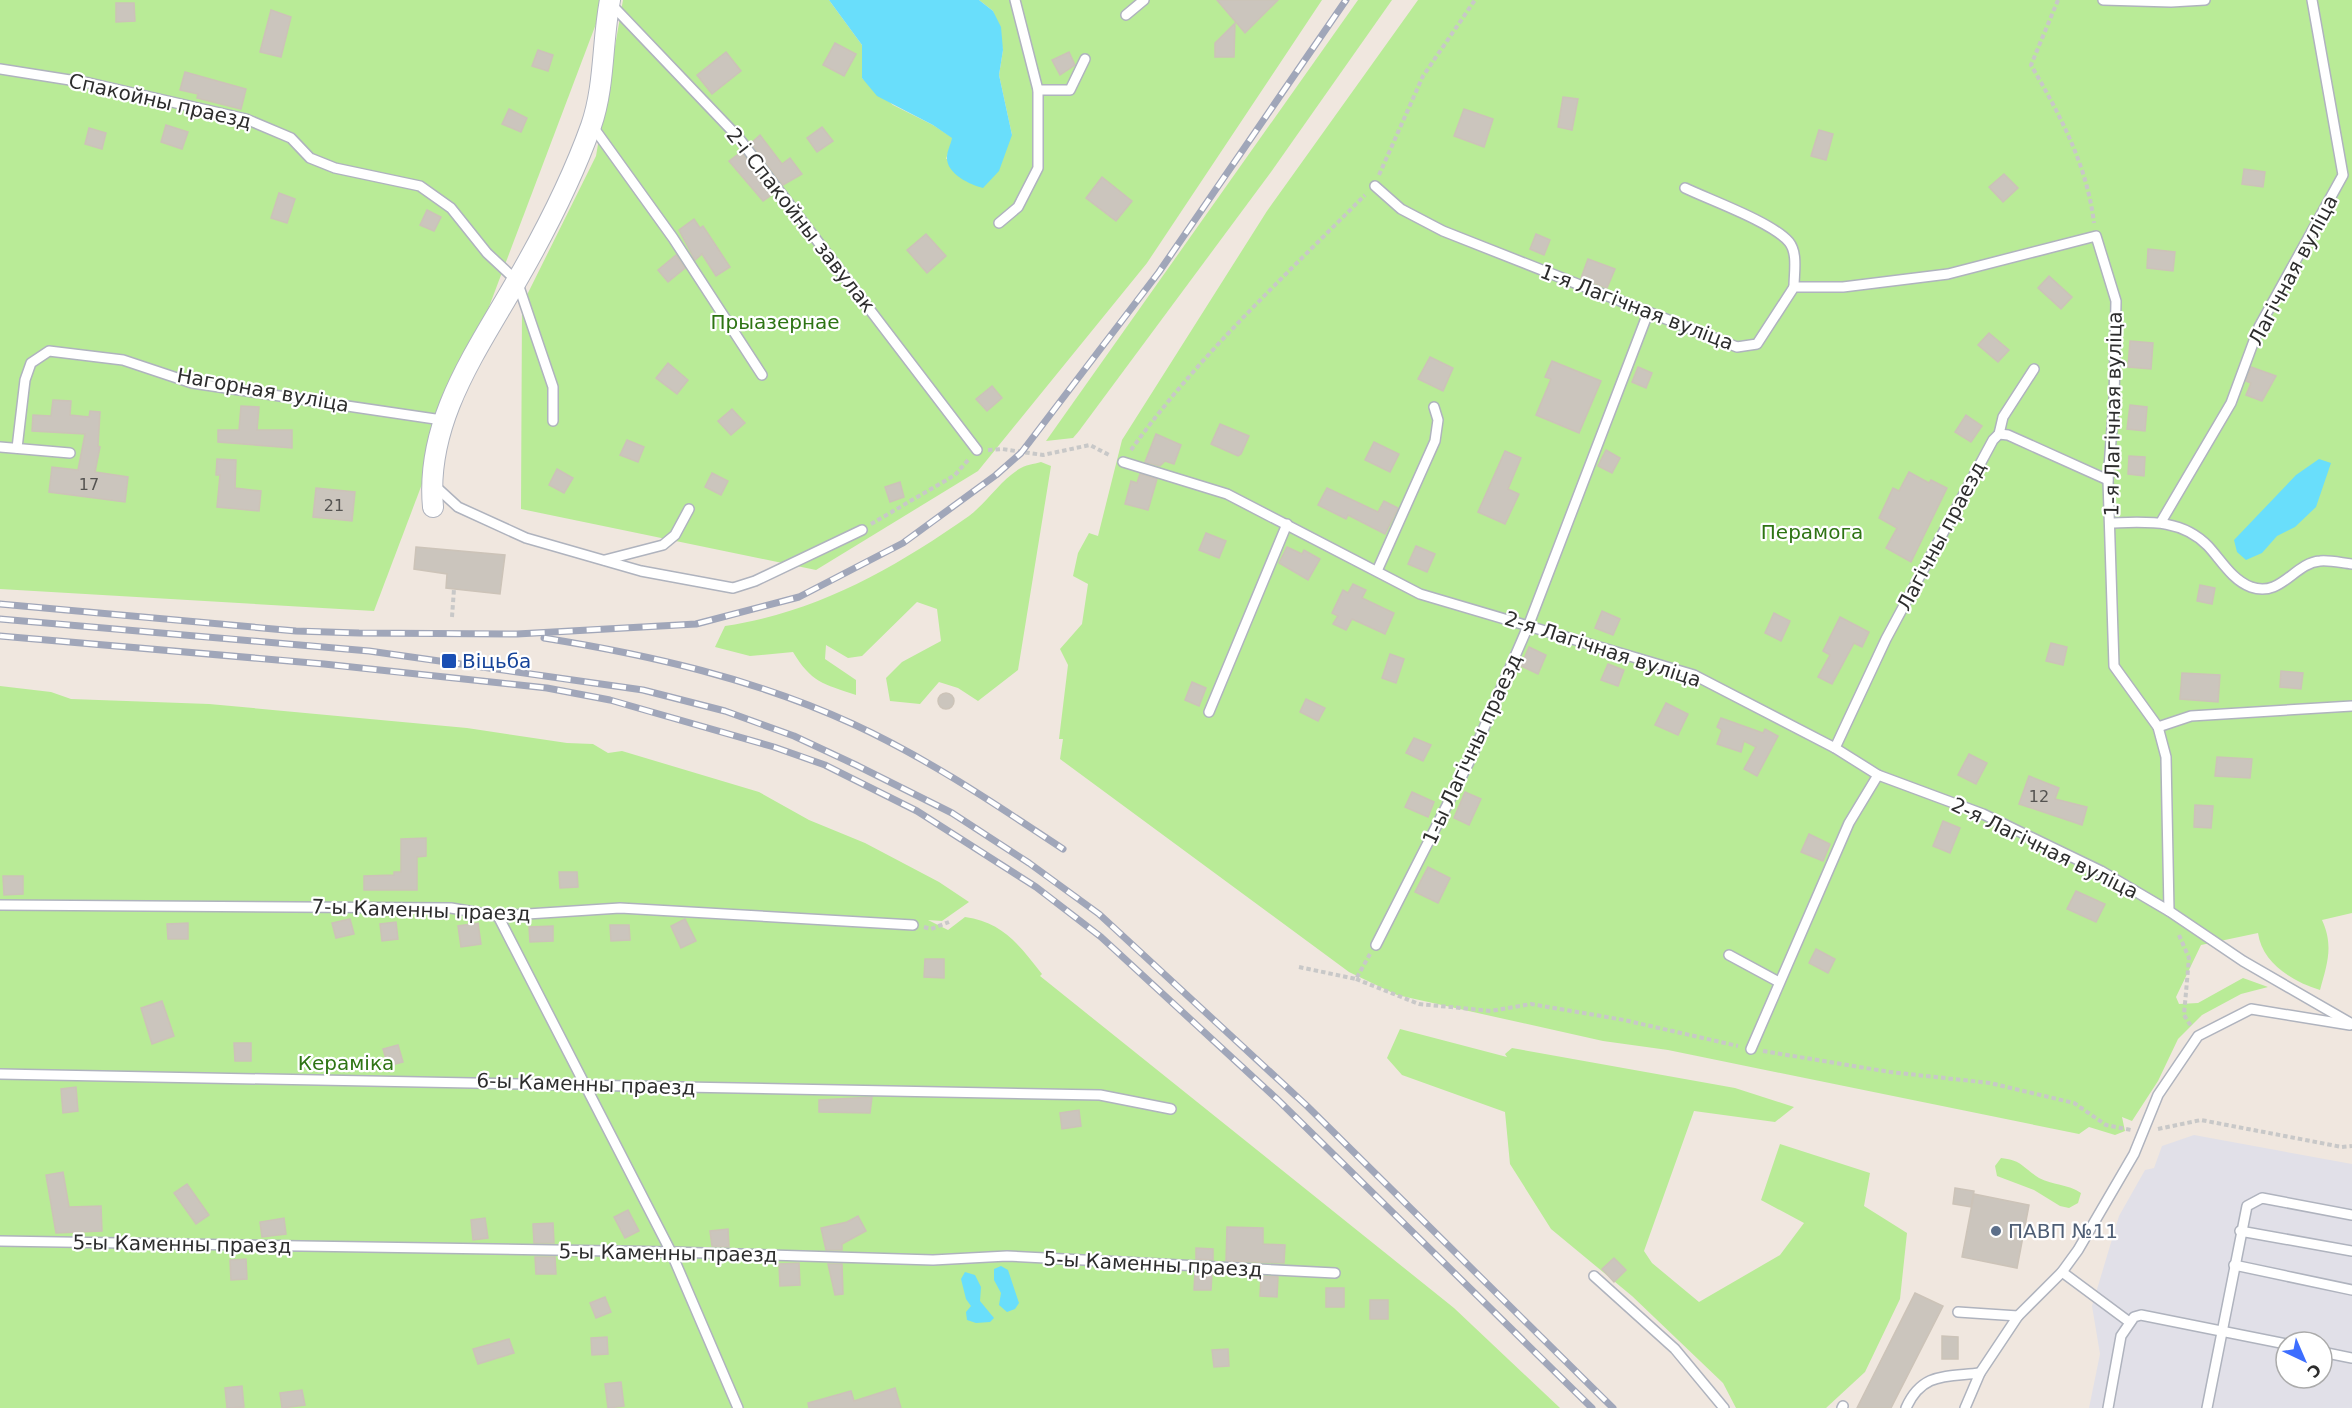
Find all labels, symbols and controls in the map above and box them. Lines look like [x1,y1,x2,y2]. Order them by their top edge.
street label: Спакойны праезд [66,68,254,134]
street label: 2-і Спакойны завулак [722,123,880,317]
street label: Лагічная вуліца [2243,191,2343,349]
street label: 1-я Лагічная вуліца [1537,259,1737,355]
park label: Прыазернае [710,310,840,334]
street label: 1-я Лагічная вуліца [2099,311,2127,517]
street label: Нагорная вуліца [175,363,351,417]
street label: Лагічны праезд [1892,457,1990,615]
house number: 17 [79,475,99,494]
house number: 21 [324,496,344,515]
park label: Перамога [1761,520,1863,544]
street label: 2-я Лагічная вуліца [1502,606,1704,692]
place label: Віцьба [462,649,531,673]
street label: 1-ы Лагічны праезд [1417,650,1527,848]
marker: Віцьба [440,652,458,670]
house number: 12 [2029,787,2049,806]
street label: 2-я Лагічная вуліца [1948,792,2142,904]
street label: 7-ы Каменны праезд [311,894,531,926]
park label: Кераміка [298,1051,394,1075]
street label: 6-ы Каменны праезд [476,1068,696,1100]
place label: ПАВП №11 [2008,1219,2118,1243]
marker: ПАВП №11 [1989,1224,2003,1238]
street label: 5-ы Каменны праезд [72,1230,292,1258]
street label: 5-ы Каменны праезд [558,1239,778,1267]
street label: 5-ы Каменны праезд [1043,1246,1263,1282]
north arrow [2274,1330,2334,1390]
text: С [2303,1360,2325,1381]

